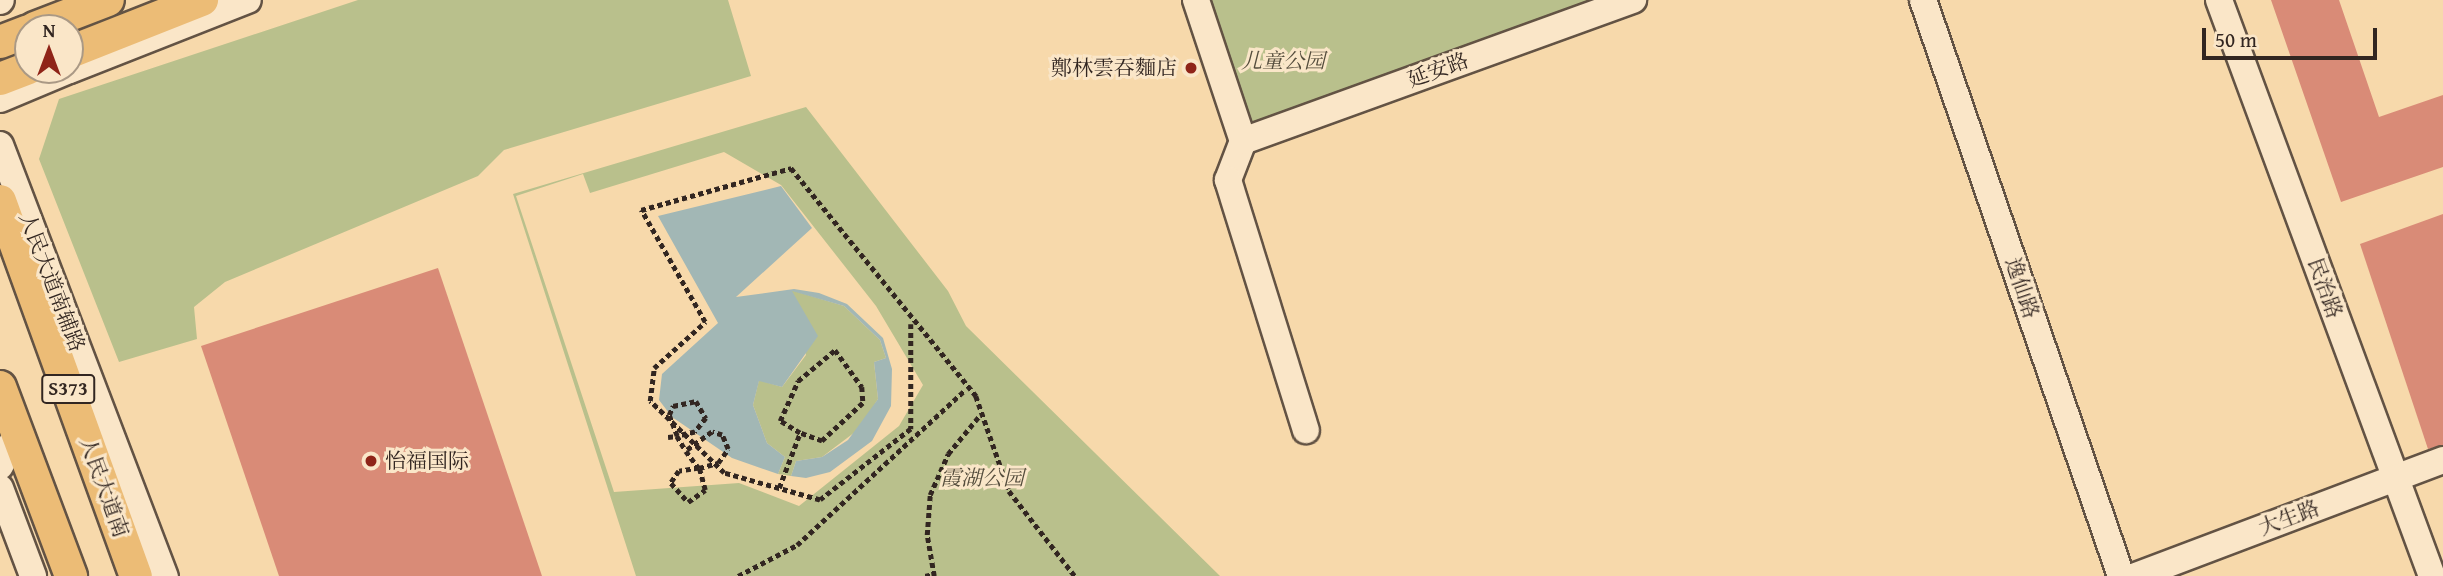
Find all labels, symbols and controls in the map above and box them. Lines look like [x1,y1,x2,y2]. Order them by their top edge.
north arrow [14,14,84,84]
scale bar [2205,14,2380,58]
text: N [43,16,55,44]
text: 50 m [2215,24,2257,55]
street label: 延安路 [1404,47,1472,93]
park label: 儿童公园 [1241,48,1325,74]
place label: 鄭林雲吞麵店 [1051,55,1177,81]
marker: 鄭林雲吞麵店 [1183,60,1199,76]
street label: 人民大道南辅路 [14,209,90,355]
street label: 逸仙路 [2000,254,2044,322]
street label: 民治路 [2302,254,2348,322]
road number: S373 [40,374,96,404]
street label: 人民大道南 [74,433,134,541]
place label: 怡福国际 [385,448,469,474]
marker: 怡福国际 [363,453,379,469]
park label: 霞湖公园 [940,465,1024,491]
street label: 大生路 [2255,495,2323,541]

